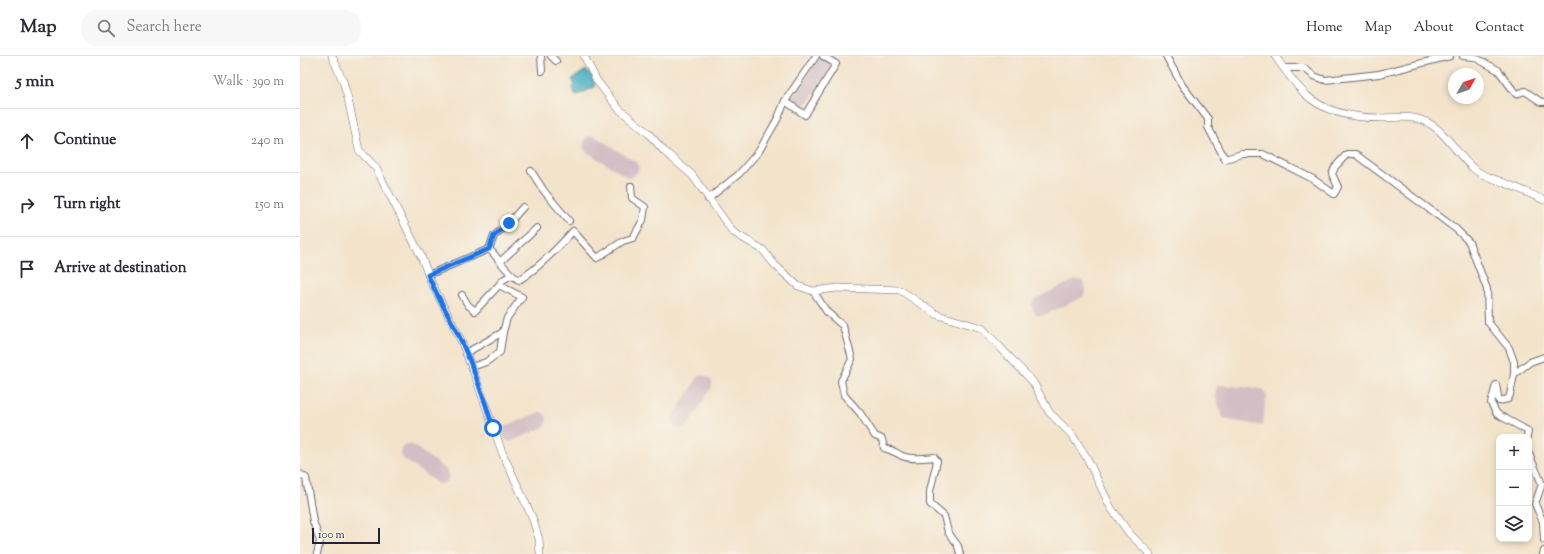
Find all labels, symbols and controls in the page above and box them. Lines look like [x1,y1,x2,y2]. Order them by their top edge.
search box [81,10,361,46]
text: Map [20,14,57,41]
icon: search [95,17,117,39]
text: Search here [127,17,202,38]
text: Home [1306,18,1343,38]
text: Map [1365,18,1392,38]
text: About [1414,18,1453,38]
text: Contact [1475,18,1524,38]
north arrow [1448,68,1484,104]
text: 5 min [16,70,54,94]
text: Walk · 390 m [213,73,284,91]
icon: ahead [16,130,38,152]
text: Continue [54,130,116,151]
text: 240 m [251,132,284,150]
icon: right [16,194,38,216]
text: Turn right [54,194,120,215]
text: 150 m [255,196,284,214]
route end [500,214,518,232]
icon: arrive [16,258,38,280]
text: Arrive at destination [54,258,187,279]
route start [484,419,502,437]
map controls [1496,434,1532,542]
button: + [1496,434,1532,470]
button: − [1496,470,1532,506]
button: layers [1496,506,1532,542]
scale bar [312,526,380,545]
text: 100 m [318,527,345,543]

